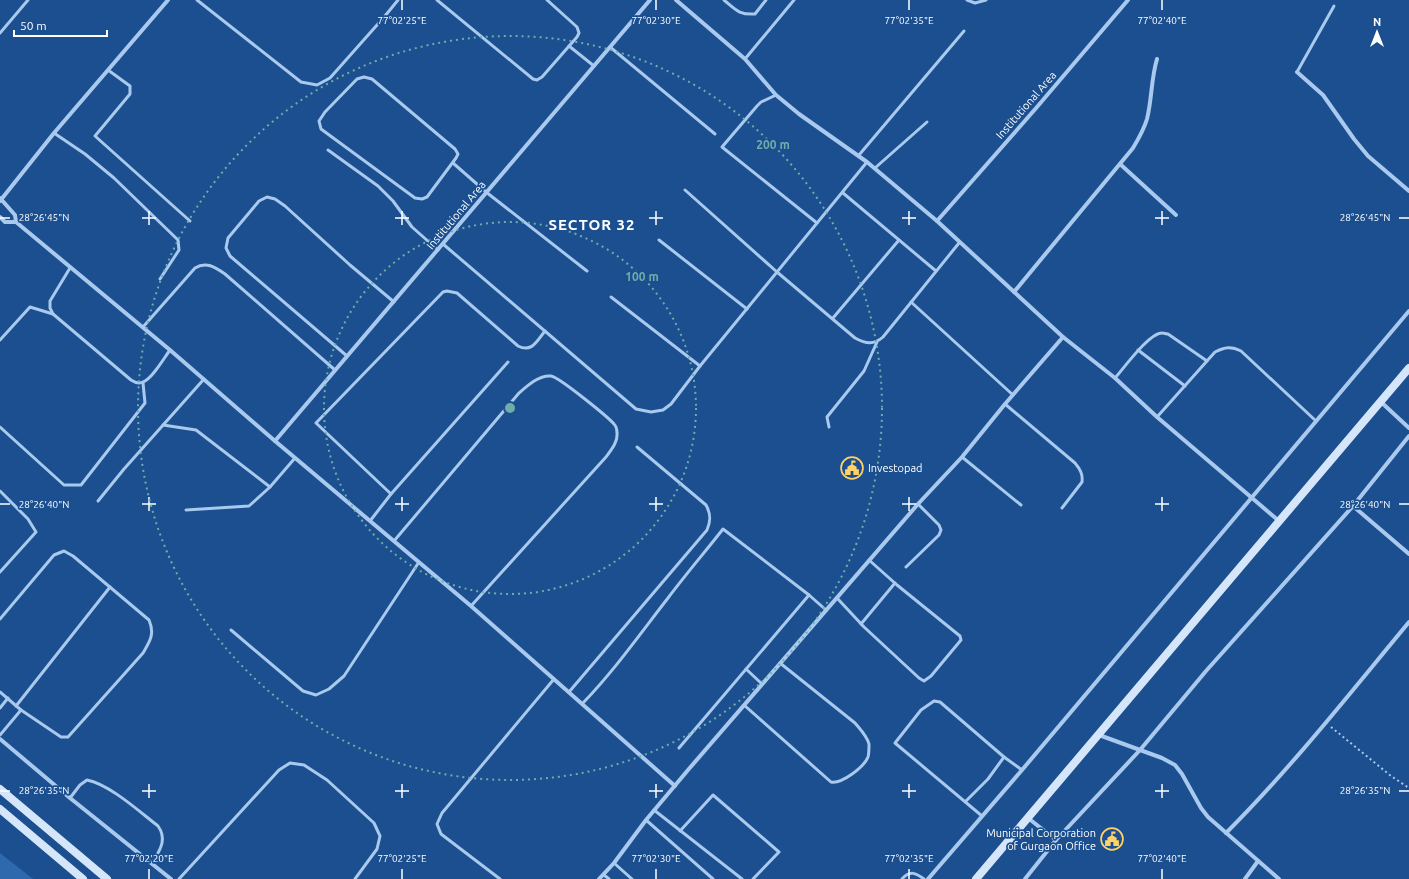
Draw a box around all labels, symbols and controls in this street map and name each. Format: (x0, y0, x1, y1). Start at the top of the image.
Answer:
scale bar (14, 12, 107, 38)
north arrow (1357, 12, 1397, 52)
text: 77°02'25"E (377, 15, 427, 26)
text: 77°02'30"E (631, 15, 681, 26)
text: 77°02'35"E (884, 15, 934, 26)
text: 77°02'40"E (1137, 15, 1187, 26)
text: N (1373, 16, 1381, 28)
text: 50 m (20, 19, 47, 32)
street label: Institutional Area (993, 69, 1059, 141)
text: 200 m (756, 138, 790, 151)
street label: Institutional Area (424, 178, 488, 252)
text: 28°26'45"N (19, 212, 69, 223)
text: 28°26'45"N (1340, 212, 1390, 223)
district label: SECTOR 32 (548, 216, 636, 233)
text: 100 m (625, 270, 659, 283)
centre of rings (503, 401, 517, 415)
public building icon: Investopad (839, 455, 865, 481)
place label: Investopad (868, 462, 923, 474)
text: 28°26'40"N (19, 499, 69, 510)
text: 28°26'40"N (1340, 499, 1390, 510)
text: 28°26'35"N (19, 785, 69, 796)
text: 28°26'35"N (1340, 785, 1390, 796)
public building icon: Municipal Corporation of Gurgaon Office (1099, 826, 1125, 852)
place label: Municipal Corporation of Gurgaon Office (986, 827, 1096, 852)
text: 77°02'20"E (124, 853, 174, 864)
text: 77°02'25"E (377, 853, 427, 864)
text: 77°02'30"E (631, 853, 681, 864)
text: 77°02'35"E (884, 853, 934, 864)
text: 77°02'40"E (1137, 853, 1187, 864)

